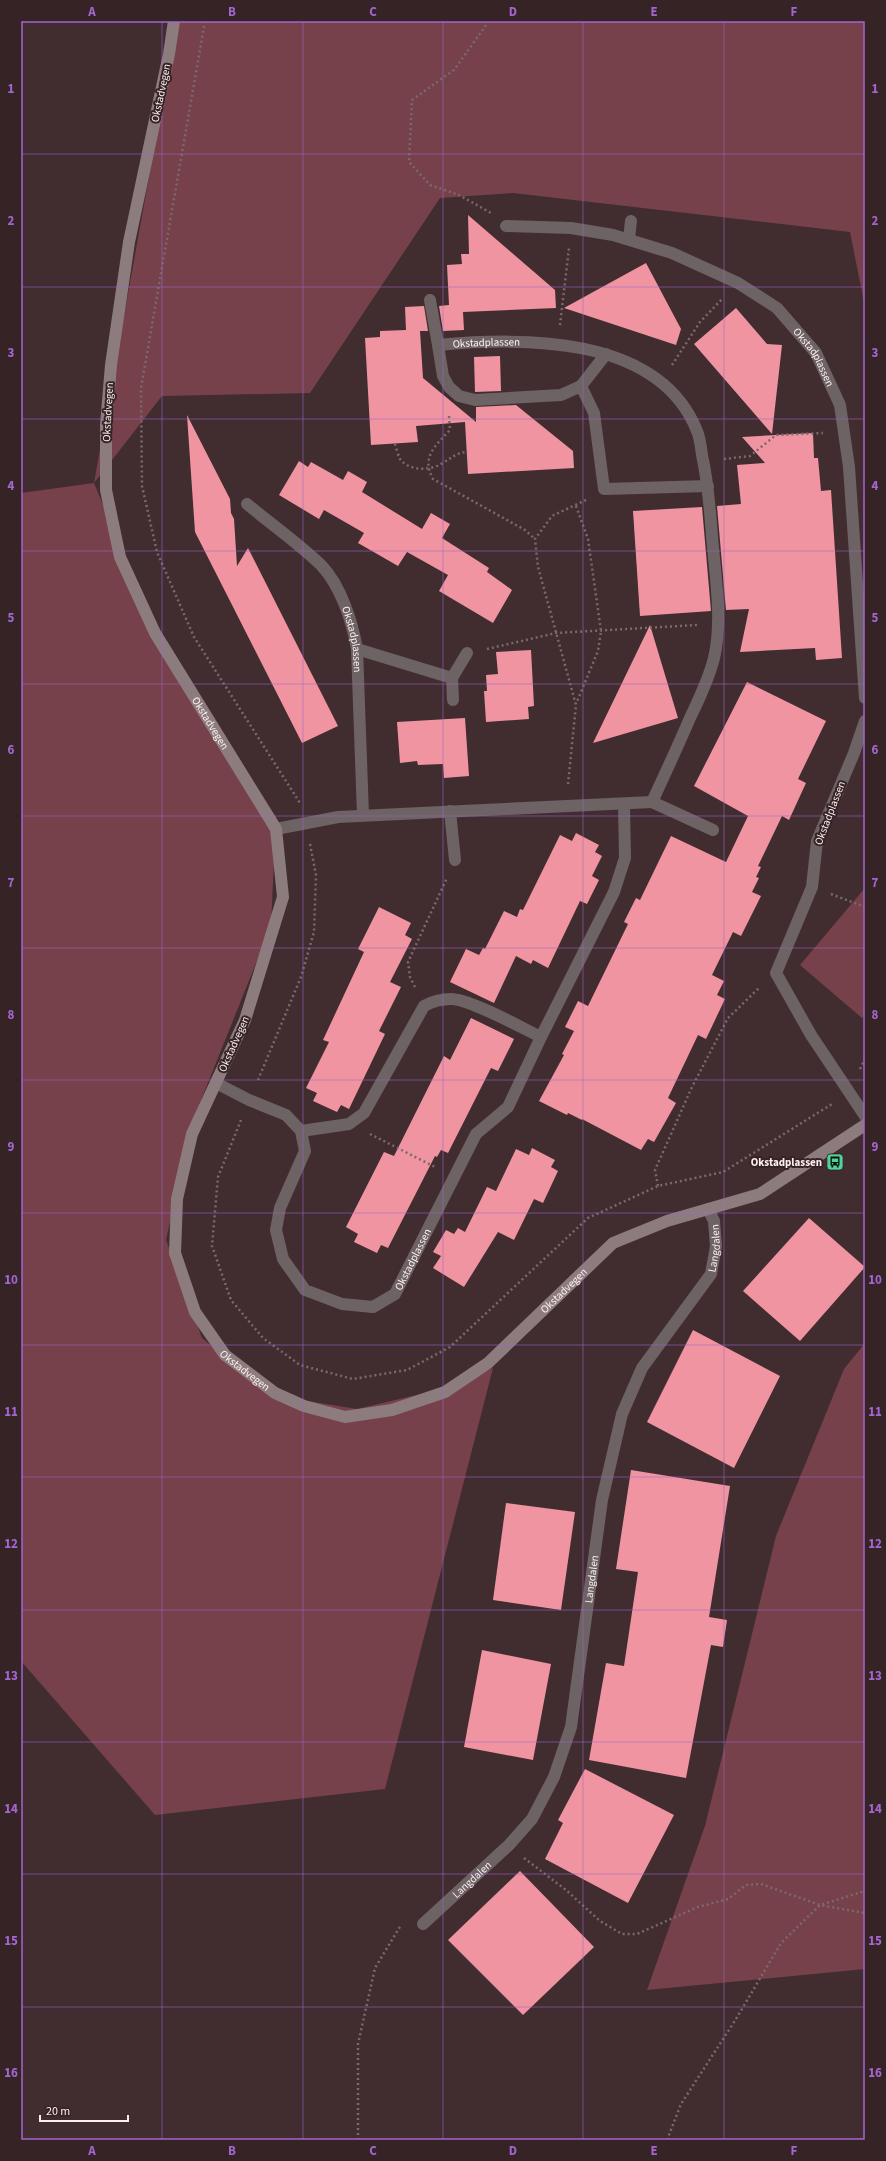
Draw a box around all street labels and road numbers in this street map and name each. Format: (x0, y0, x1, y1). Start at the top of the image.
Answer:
street label: Okstadvegen (147, 62, 175, 124)
street label: Okstadplassen (790, 324, 838, 389)
street label: Okstadplassen (452, 334, 520, 351)
street label: Okstadvegen (99, 382, 117, 442)
street label: Okstadplassen (338, 604, 365, 673)
street label: Okstadvegen (189, 694, 233, 752)
street label: Okstadplassen (811, 779, 849, 847)
street label: Okstadvegen (215, 1014, 253, 1074)
street label: Langdalen (704, 1224, 724, 1273)
street label: Okstadplassen (391, 1226, 435, 1293)
street label: Okstadvegen (537, 1264, 590, 1317)
street label: Okstadvegen (216, 1347, 273, 1394)
street label: Langdalen (580, 1554, 602, 1604)
street label: Langdalen (449, 1857, 494, 1901)

